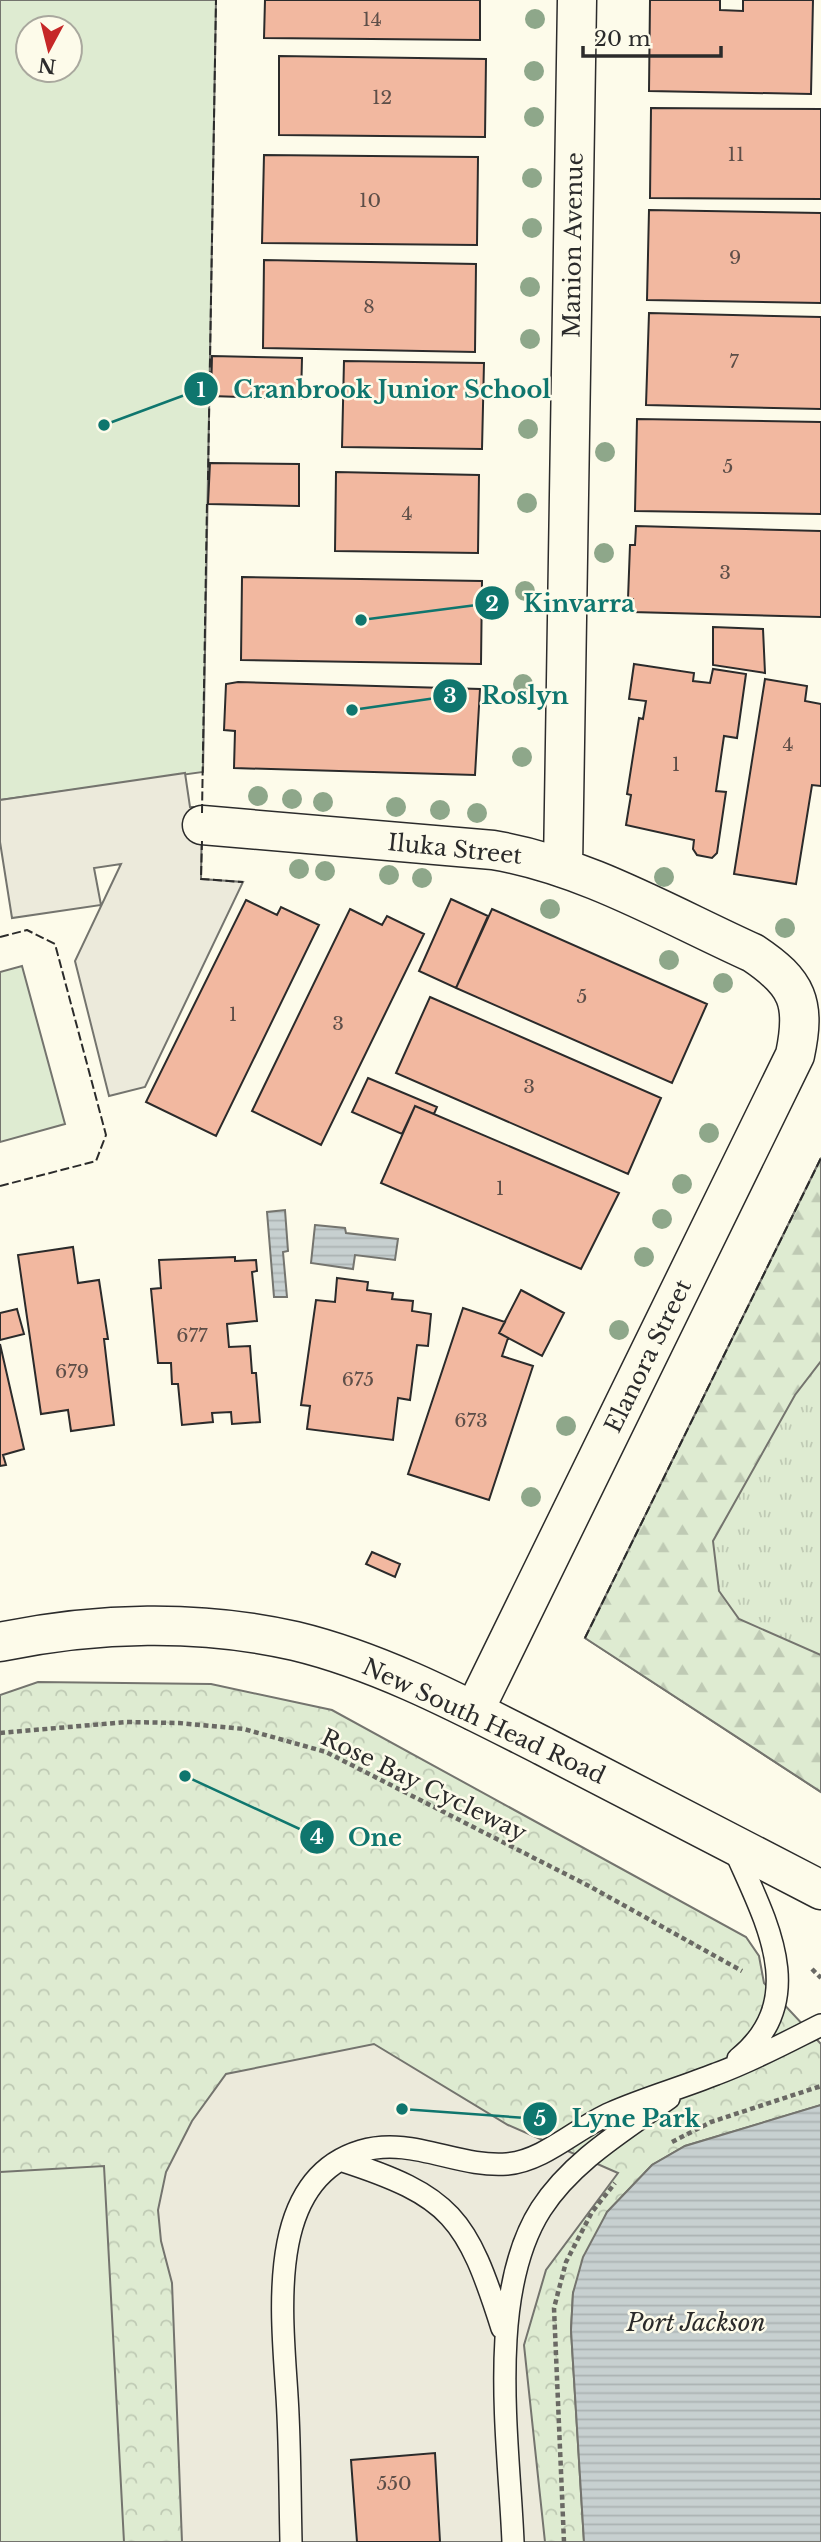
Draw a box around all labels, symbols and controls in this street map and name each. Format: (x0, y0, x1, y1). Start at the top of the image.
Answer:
house number: 14 (362, 8, 382, 31)
north arrow (14, 14, 84, 84)
scale bar (583, 14, 721, 58)
text: 20 m (594, 26, 651, 52)
text: N (37, 53, 57, 78)
house number: 12 (372, 86, 392, 109)
house number: 11 (728, 143, 744, 166)
street label: Manion Avenue (557, 152, 589, 338)
house number: 10 (359, 189, 381, 212)
house number: 9 (729, 246, 741, 269)
house number: 8 (363, 295, 375, 318)
house number: 7 (729, 350, 739, 373)
callout: Cranbrook Junior School (184, 367, 565, 412)
text: Cranbrook Junior School (233, 375, 551, 404)
text: 1 (196, 377, 206, 403)
house number: 5 (723, 455, 733, 478)
house number: 4 (401, 502, 413, 525)
house number: 3 (719, 561, 731, 584)
callout: Kinvarra (474, 581, 648, 626)
text: Kinvarra (523, 589, 635, 618)
text: 2 (485, 591, 499, 617)
callout: Roslyn (433, 673, 583, 718)
text: Roslyn (481, 681, 569, 710)
text: 3 (443, 683, 457, 709)
house number: 4 (782, 733, 794, 756)
house number: 1 (672, 753, 680, 776)
street label: Iluka Street (386, 828, 524, 870)
house number: 5 (577, 985, 587, 1008)
house number: 1 (229, 1003, 237, 1026)
house number: 3 (332, 1012, 344, 1035)
house number: 3 (523, 1075, 535, 1098)
house number: 1 (496, 1177, 504, 1200)
street label: Elanora Street (599, 1275, 697, 1437)
house number: 677 (176, 1324, 208, 1347)
house number: 679 (55, 1360, 89, 1383)
house number: 675 (342, 1368, 374, 1391)
house number: 673 (454, 1409, 488, 1432)
street label: New South Head Road (358, 1652, 610, 1790)
street label: Rose Bay Cycleway (317, 1723, 532, 1847)
callout: One (299, 1815, 416, 1860)
text: One (348, 1823, 402, 1852)
text: 4 (310, 1824, 324, 1850)
callout: Lyne Park (522, 2096, 714, 2141)
text: Lyne Park (572, 2104, 702, 2133)
text: 5 (534, 2106, 546, 2132)
water label: Port Jackson (626, 2308, 765, 2337)
house number: 550 (376, 2472, 412, 2495)

